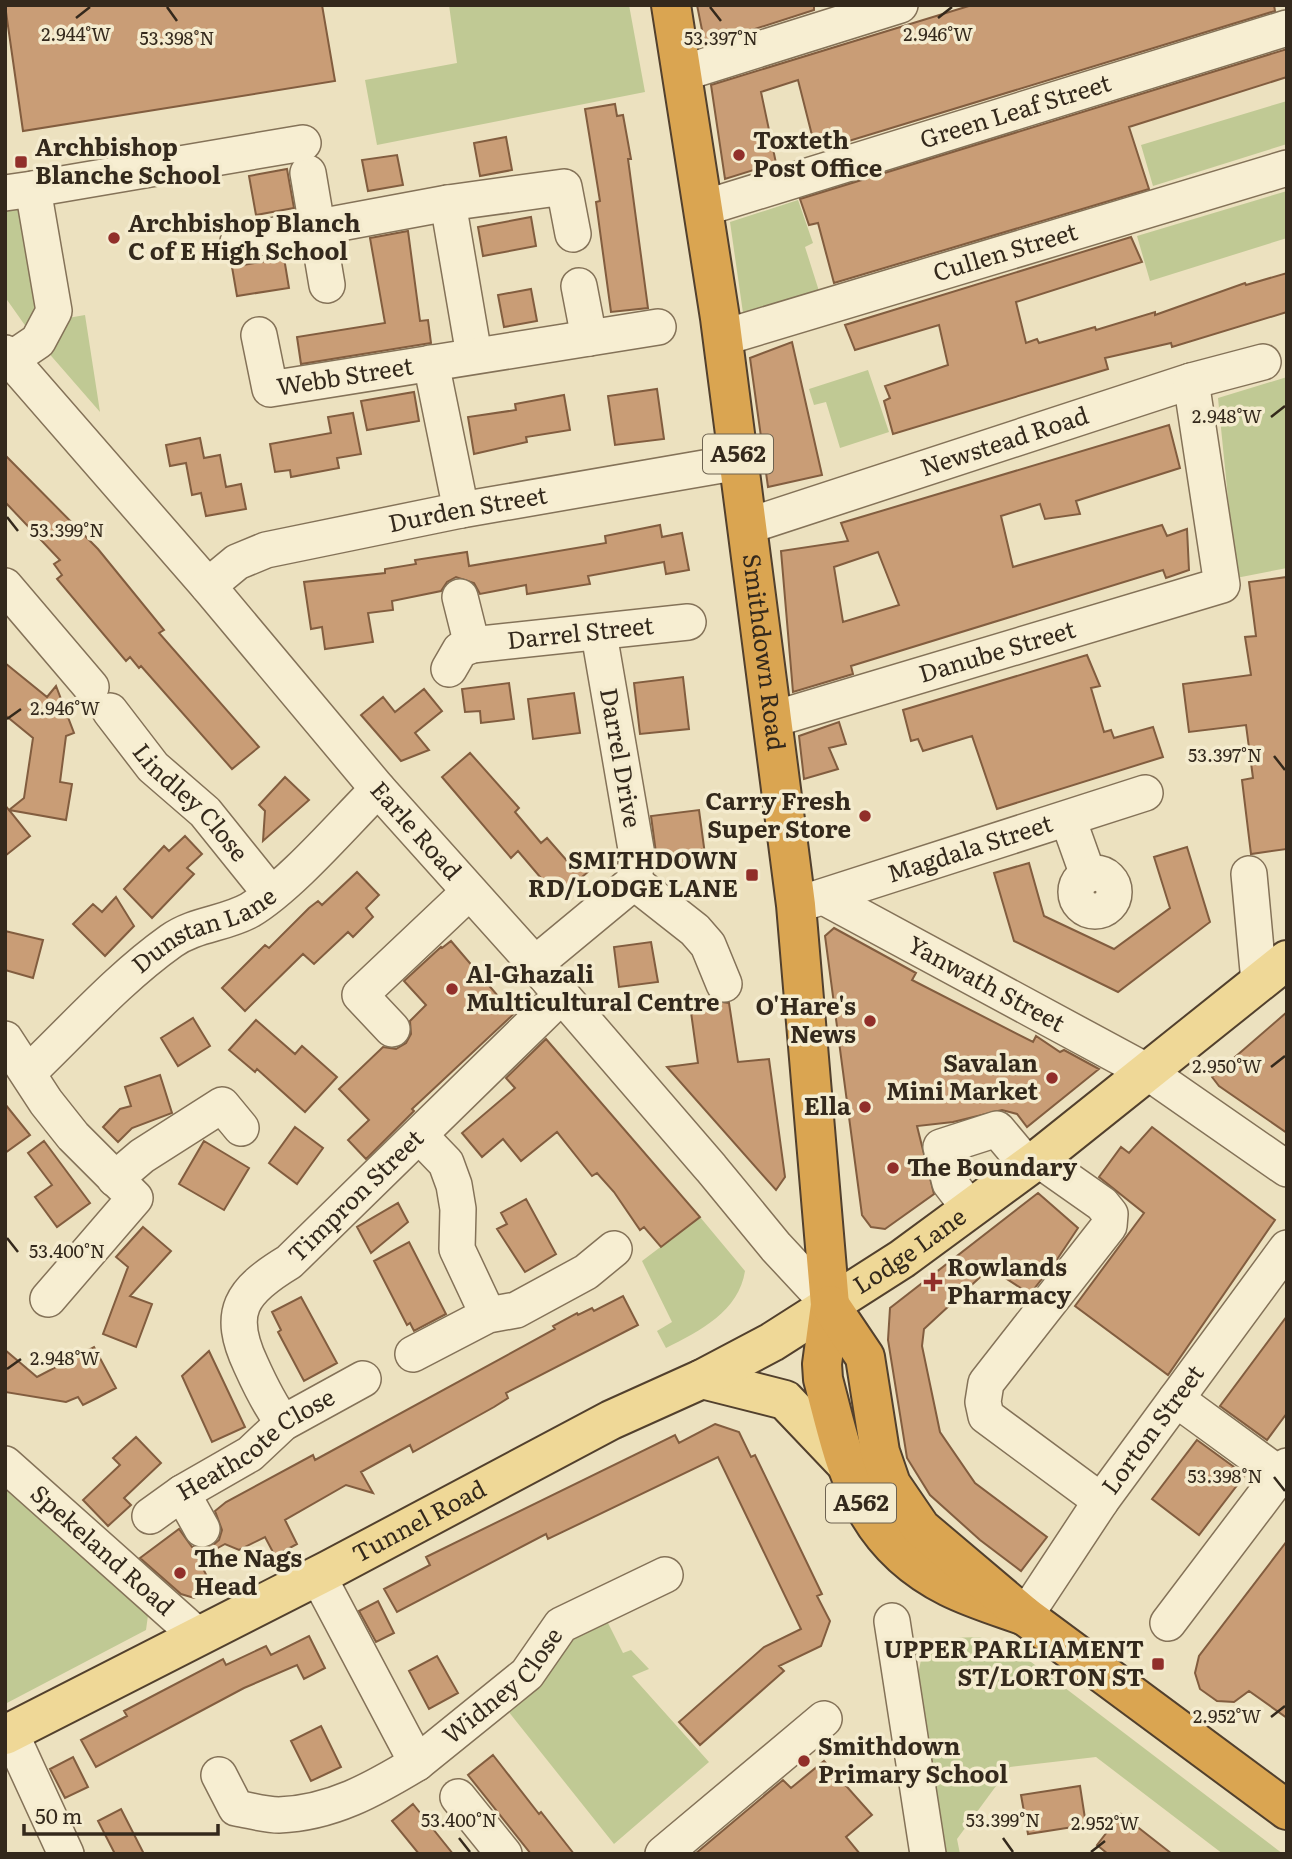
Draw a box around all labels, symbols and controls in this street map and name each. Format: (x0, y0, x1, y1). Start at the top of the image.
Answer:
text: 2.944°W (41, 20, 111, 47)
text: 2.946°W (903, 20, 973, 47)
text: 53.398°N (140, 24, 214, 51)
text: 53.397°N (684, 24, 758, 51)
street label: Green Leaf Street (915, 63, 1115, 155)
place label: Toxteth Post Office (753, 121, 882, 184)
place label: Archbishop Blanche School (35, 128, 221, 191)
marker: Toxteth Post Office (731, 147, 747, 163)
marker: Archbishop Blanche School (13, 154, 29, 170)
place label: Archbishop Blanch C of E High School (128, 204, 361, 267)
street label: Cullen Street (928, 212, 1081, 289)
marker: Archbishop Blanch C of E High School (106, 230, 122, 246)
street label: Webb Street (274, 346, 416, 403)
street label: Newstead Road (915, 396, 1093, 483)
text: 2.948°W (1192, 402, 1262, 429)
road number: A562 (703, 435, 773, 474)
street label: Durden Street (385, 475, 550, 539)
text: 53.399°N (30, 516, 104, 543)
street label: Smithdown Road (736, 552, 796, 753)
street label: Darrel Street (505, 606, 656, 656)
street label: Danube Street (914, 610, 1079, 690)
street label: Darrel Drive (593, 685, 652, 830)
text: 2.946°W (30, 694, 100, 721)
street label: Lindley Close (126, 735, 258, 868)
text: 53.397°N (1188, 741, 1262, 768)
street label: Earle Road (364, 772, 471, 887)
place label: Carry Fresh Super Store (705, 782, 851, 845)
street label: Magdala Street (882, 804, 1057, 890)
marker: Carry Fresh Super Store (857, 808, 873, 824)
place label: SMITHDOWN RD/LODGE LANE (528, 841, 738, 904)
marker: SMITHDOWN RD/LODGE LANE (744, 867, 760, 883)
street label: Dunstan Lane (123, 878, 283, 980)
street label: Yanwath Street (902, 925, 1072, 1039)
place label: Al-Ghazali Multicultural Centre (466, 955, 719, 1018)
marker: Al-Ghazali Multicultural Centre (444, 981, 460, 997)
place label: O'Hare's News (755, 987, 856, 1050)
marker: O'Hare's News (862, 1013, 878, 1029)
place label: Savalan Mini Market (886, 1044, 1038, 1107)
text: 2.950°W (1192, 1052, 1262, 1079)
marker: Savalan Mini Market (1044, 1070, 1060, 1086)
place label: Ella (804, 1087, 851, 1122)
marker: Ella (857, 1099, 873, 1115)
street label: Timpron Street (279, 1120, 430, 1269)
place label: The Boundary (907, 1148, 1077, 1183)
marker: The Boundary (885, 1160, 901, 1176)
street label: Lodge Lane (845, 1198, 972, 1301)
text: 53.400°N (29, 1237, 105, 1264)
place label: Rowlands Pharmacy (947, 1248, 1072, 1311)
marker: Rowlands Pharmacy (925, 1274, 941, 1290)
text: 2.948°W (30, 1344, 100, 1371)
street label: Lorton Street (1092, 1356, 1211, 1501)
street label: Heathcote Close (169, 1378, 340, 1508)
text: 53.398°N (1188, 1462, 1262, 1489)
street label: Tunnel Road (345, 1470, 492, 1570)
street label: Spekeland Road (24, 1475, 184, 1622)
road number: A562 (826, 1484, 896, 1522)
place label: The Nags Head (194, 1539, 302, 1602)
marker: The Nags Head (172, 1565, 188, 1581)
street label: Widney Close (434, 1619, 569, 1751)
place label: UPPER PARLIAMENT ST/LORTON ST (884, 1630, 1144, 1693)
marker: UPPER PARLIAMENT ST/LORTON ST (1150, 1656, 1166, 1672)
text: 2.952°W (1193, 1702, 1261, 1729)
place label: Smithdown Primary School (818, 1727, 1008, 1790)
marker: Smithdown Primary School (796, 1753, 812, 1769)
scale bar (24, 1792, 219, 1836)
text: 50 m (35, 1799, 82, 1830)
text: 53.400°N (421, 1806, 497, 1833)
text: 53.399°N (966, 1806, 1040, 1833)
text: 2.952°W (1071, 1809, 1139, 1836)

